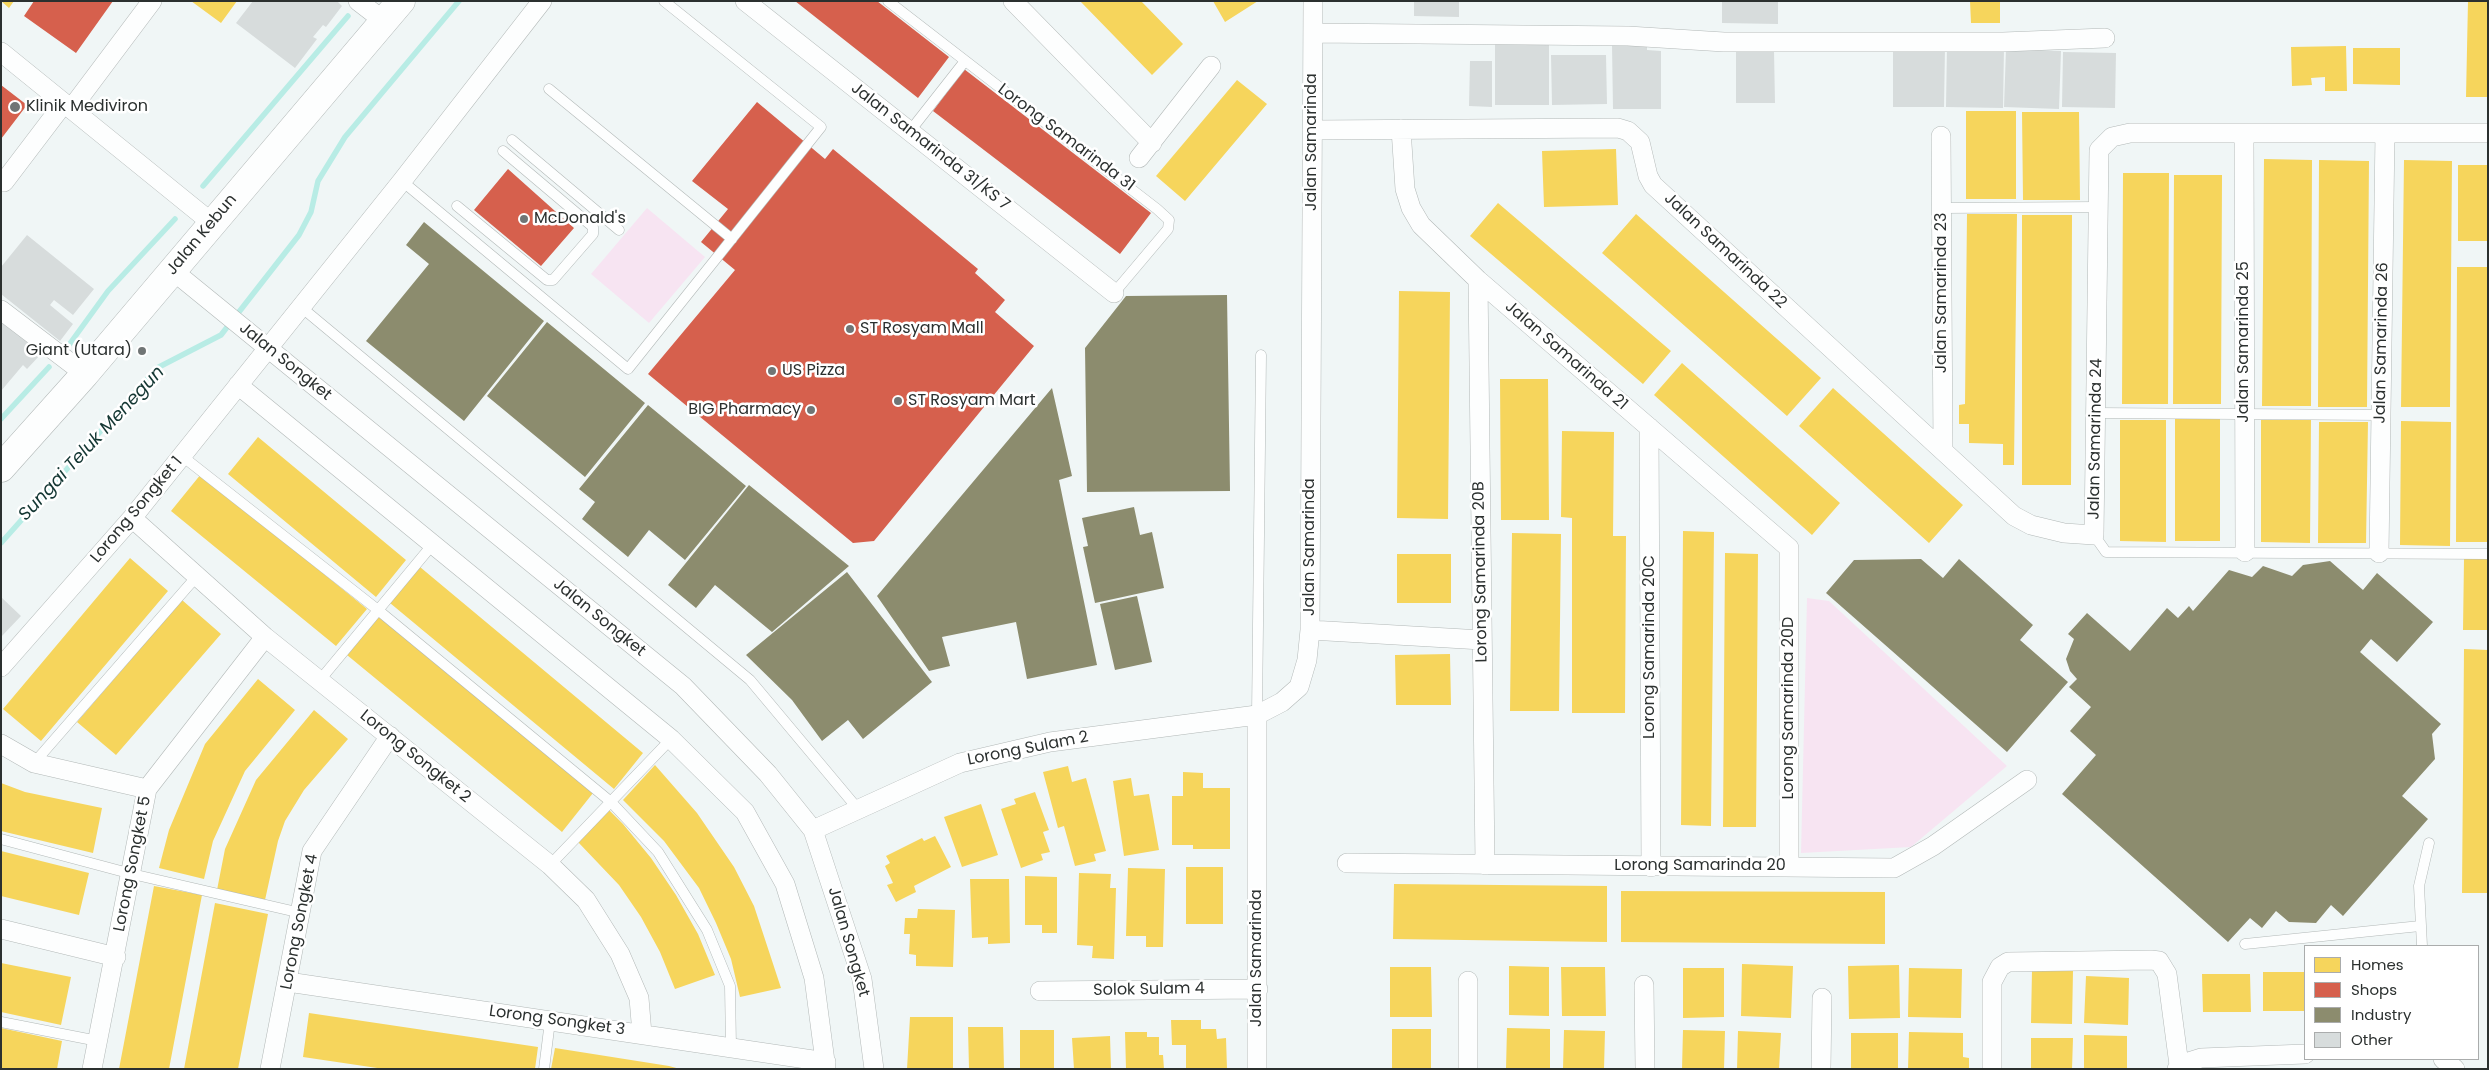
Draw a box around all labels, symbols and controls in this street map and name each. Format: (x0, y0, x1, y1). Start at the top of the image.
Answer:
street label: Jalan Samarinda (1302, 73, 1322, 211)
street label: Jalan Samarinda 31/KS 7 (847, 79, 1013, 215)
street label: Lorong Samarinda 31 (994, 80, 1138, 196)
place label: Klinik Mediviron (26, 97, 148, 117)
marker: Klinik Mediviron (8, 100, 22, 114)
street label: Jalan Samarinda 22 (1660, 189, 1790, 313)
street label: Jalan Kebun (163, 191, 241, 279)
place label: McDonald's (534, 209, 626, 229)
marker: McDonald's (518, 213, 530, 225)
street label: Jalan Samarinda 23 (1932, 213, 1952, 373)
street label: Jalan Samarinda 25 (2234, 261, 2254, 423)
street label: Jalan Samarinda 26 (2371, 262, 2393, 424)
street label: Jalan Samarinda 21 (1501, 297, 1631, 415)
street label: Jalan Songket (235, 319, 335, 405)
place label: ST Rosyam Mall (860, 319, 984, 339)
marker: ST Rosyam Mall (844, 323, 856, 335)
place label: Giant (Utara) (26, 341, 132, 361)
marker: Giant (Utara) (136, 345, 148, 357)
street label: Jalan Samarinda 24 (2085, 358, 2107, 520)
place label: US Pizza (782, 361, 845, 381)
water label: Sungai Teluk Menegun (15, 362, 169, 526)
marker: US Pizza (766, 365, 778, 377)
place label: ST Rosyam Mart (908, 391, 1036, 411)
marker: ST Rosyam Mart (892, 395, 904, 407)
place label: BIG Pharmacy (688, 400, 801, 420)
marker: BIG Pharmacy (805, 404, 817, 416)
street label: Lorong Songket 1 (87, 453, 187, 567)
street label: Jalan Samarinda (1300, 478, 1320, 616)
street label: Lorong Samarinda 20B (1470, 481, 1492, 663)
street label: Lorong Samarinda 20C (1640, 555, 1660, 739)
street label: Jalan Songket (549, 575, 649, 661)
street label: Lorong Samarinda 20D (1779, 617, 1799, 799)
street label: Lorong Songket 2 (356, 706, 474, 808)
street label: Lorong Sulam 2 (966, 728, 1090, 770)
street label: Lorong Songket 5 (110, 795, 156, 933)
street label: Lorong Songket 4 (277, 853, 323, 991)
street label: Lorong Samarinda 20 (1614, 856, 1786, 876)
street label: Jalan Songket (823, 885, 873, 999)
street label: Jalan Samarinda (1247, 889, 1267, 1027)
legend (2304, 945, 2479, 1060)
text: Homes (2351, 954, 2404, 975)
street label: Solok Sulam 4 (1093, 979, 1205, 1001)
text: Shops (2351, 979, 2397, 1000)
street label: Lorong Songket 3 (488, 1002, 626, 1040)
text: Industry (2351, 1004, 2411, 1025)
text: Other (2351, 1029, 2393, 1050)

